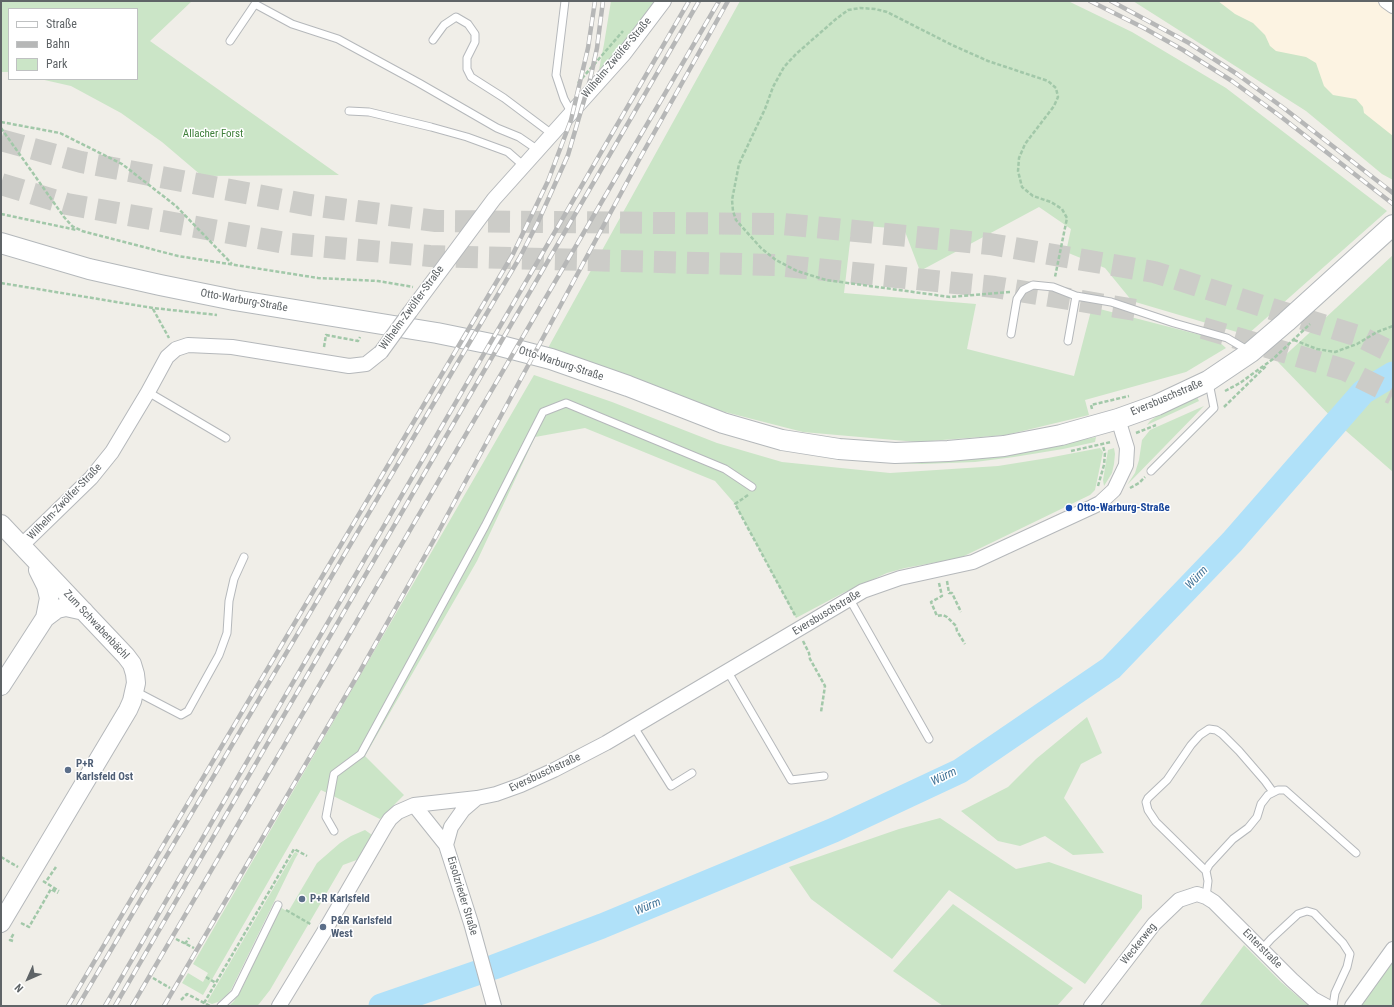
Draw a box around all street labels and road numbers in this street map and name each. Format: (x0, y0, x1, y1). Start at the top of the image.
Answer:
street label: Wilhelm-Zwölfer-Straße (579, 15, 655, 101)
street label: Wilhelm-Zwölfer-Straße (377, 263, 447, 353)
street label: Otto-Warburg-Straße (199, 287, 289, 315)
street label: Otto-Warburg-Straße (517, 344, 605, 384)
street label: Eversbuschstraße (1129, 377, 1205, 419)
street label: Wilhelm-Zwölfer-Straße (25, 461, 105, 543)
street label: Eversbuschstraße (791, 587, 863, 639)
street label: Zum Schwabenbächl (61, 588, 131, 662)
street label: Eversbuschstraße (507, 751, 583, 795)
street label: Eisolzrieder Straße (444, 855, 480, 937)
street label: Weckerweg (1118, 921, 1160, 967)
street label: Enterstraße (1240, 927, 1284, 971)

